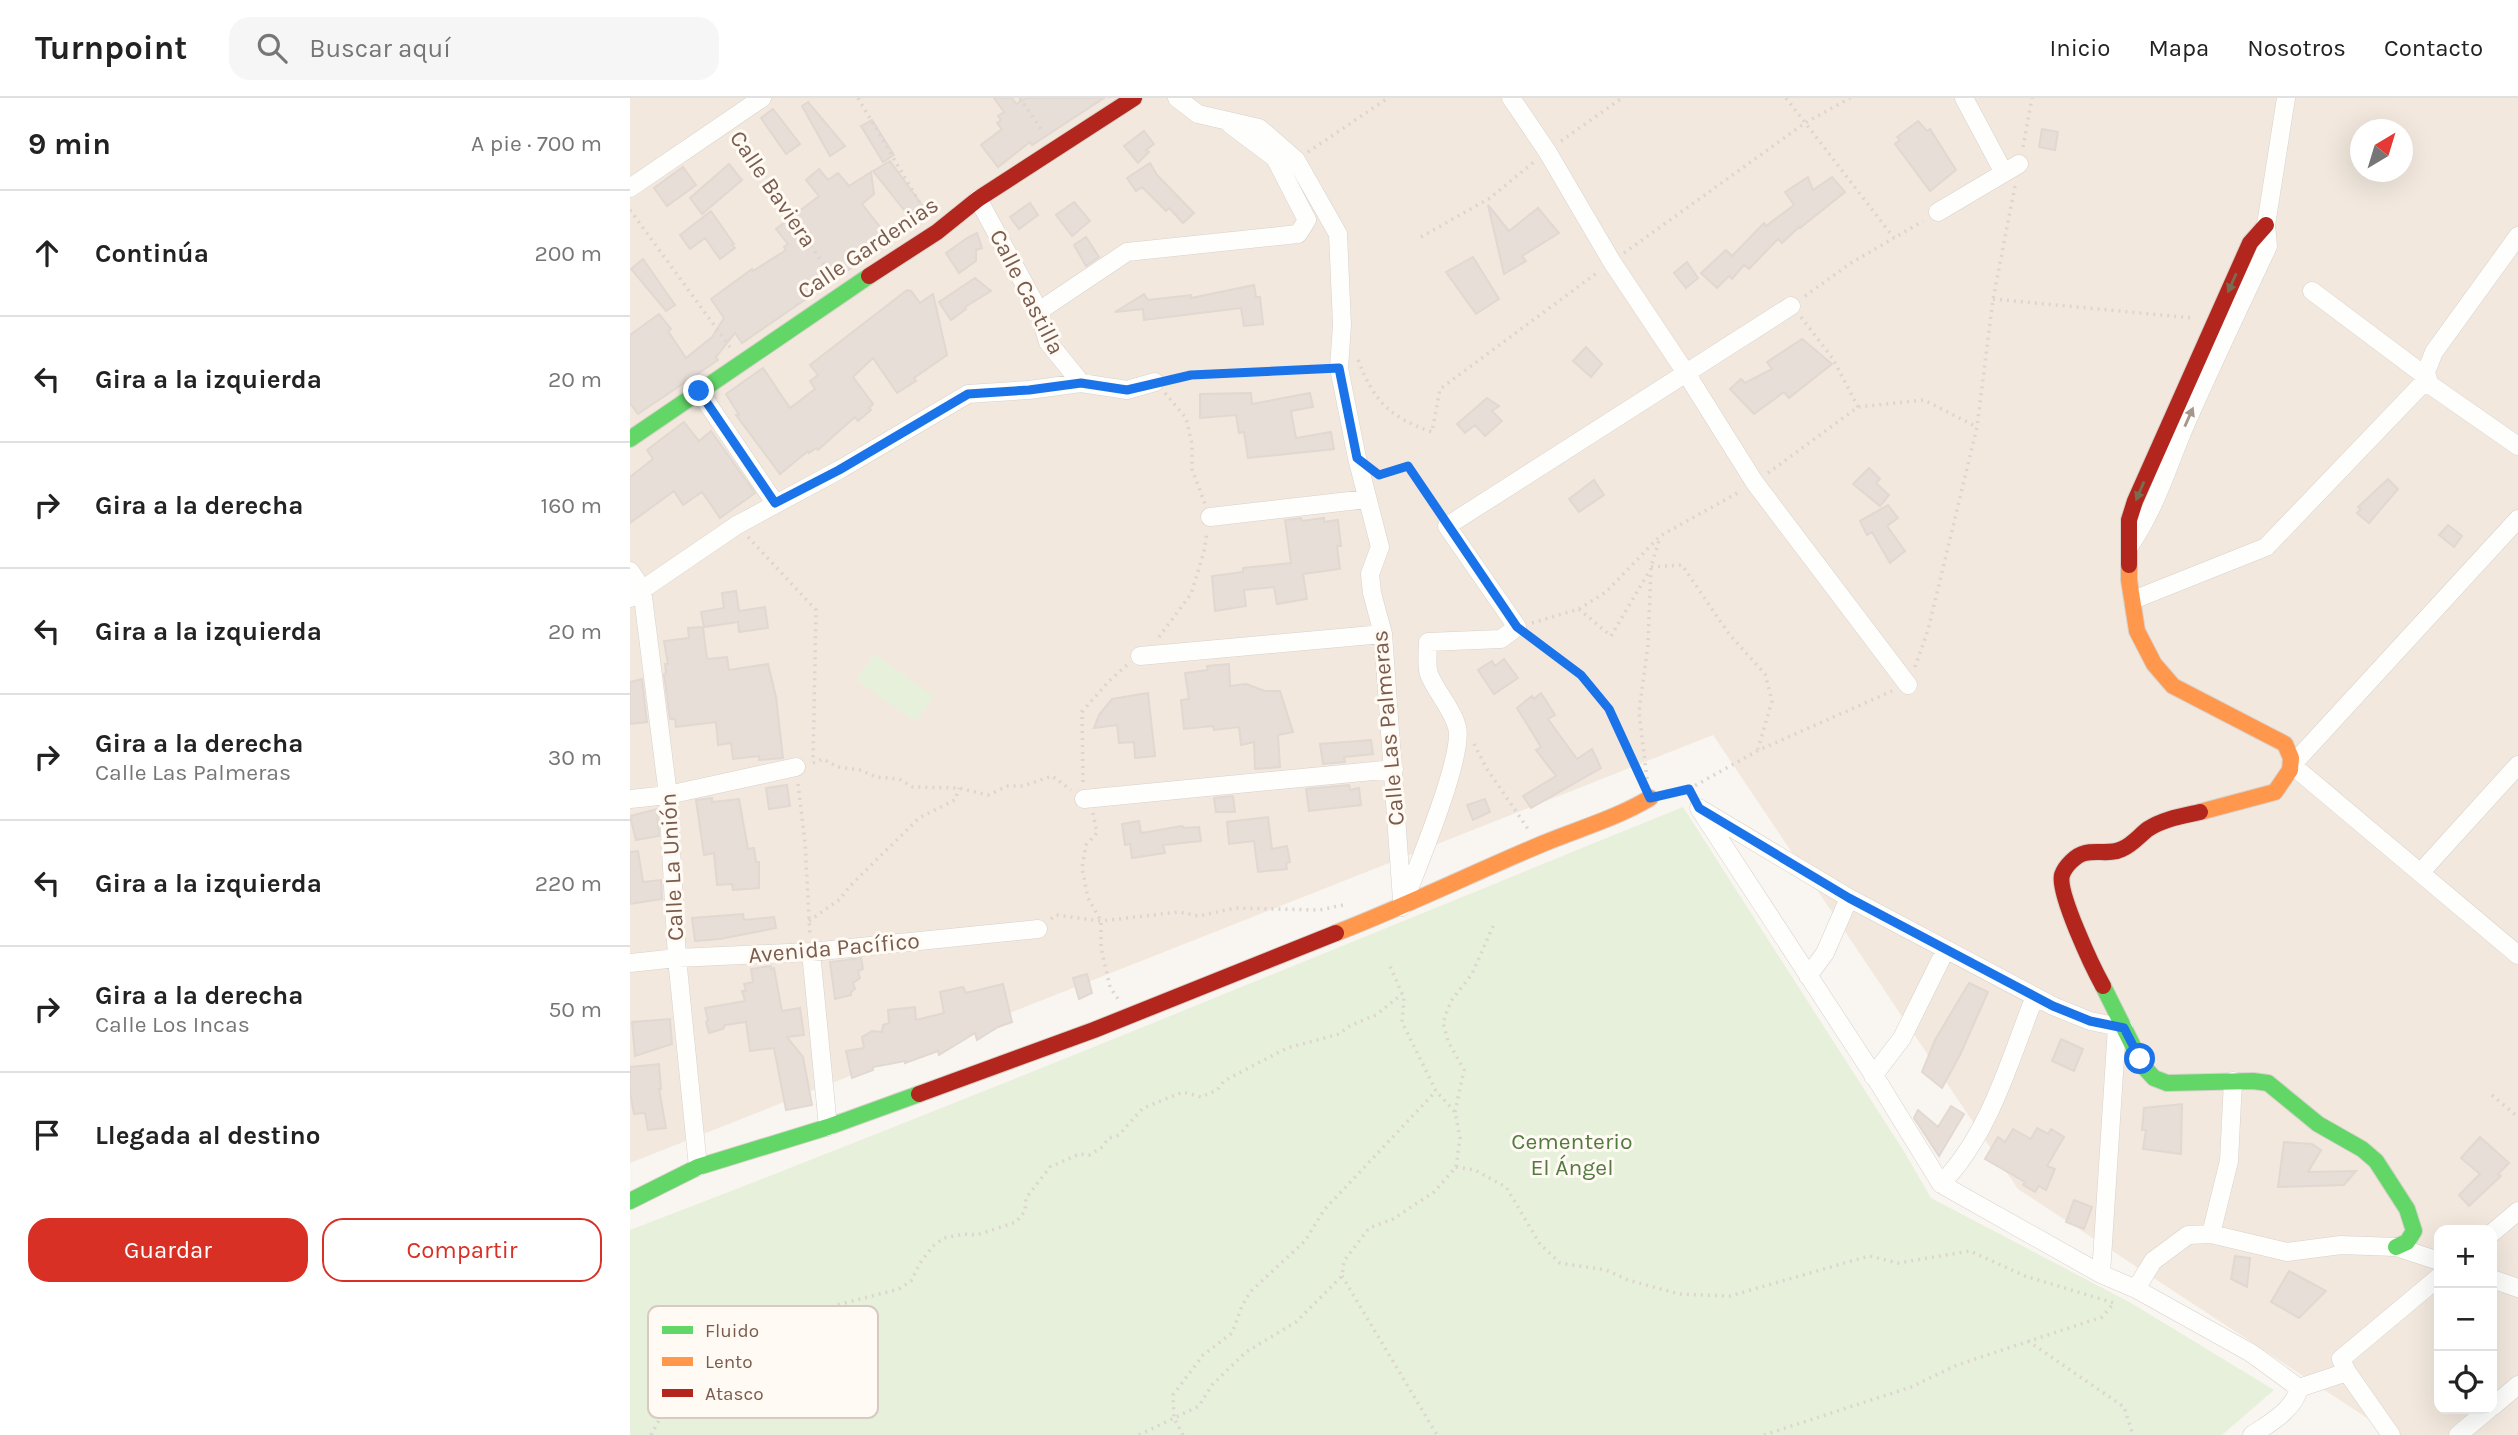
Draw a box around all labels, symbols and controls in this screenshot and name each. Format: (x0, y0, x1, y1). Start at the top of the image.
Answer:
search box (229, 17, 719, 80)
text: Turnpoint (35, 29, 187, 67)
icon: search (253, 29, 291, 67)
text: Buscar aquí (309, 33, 451, 64)
text: Inicio (2049, 34, 2110, 62)
text: Mapa (2148, 34, 2209, 62)
text: Nosotros (2247, 34, 2346, 62)
text: Contacto (2384, 34, 2483, 62)
north arrow (2350, 119, 2413, 182)
street label: Calle Baviera (724, 125, 822, 253)
text: 9 min (28, 126, 111, 162)
text: A pie · 700 m (471, 130, 602, 157)
street label: Calle Gardenias (793, 191, 943, 305)
street label: Calle Castilla (984, 225, 1070, 359)
icon: ahead (28, 234, 66, 272)
text: Continúa (95, 238, 209, 269)
text: 200 m (534, 240, 602, 267)
one-way arrow (2226, 273, 2238, 293)
icon: left (28, 360, 66, 398)
text: Gira a la izquierda (95, 364, 322, 395)
text: 20 m (548, 366, 602, 393)
route end (683, 375, 714, 406)
one-way arrow (2183, 407, 2195, 427)
one-way arrow (2134, 481, 2145, 502)
icon: right (28, 486, 66, 524)
text: Gira a la derecha (95, 490, 304, 521)
text: 160 m (541, 492, 602, 519)
icon: left (28, 612, 66, 650)
text: Gira a la izquierda (95, 616, 322, 647)
text: 20 m (548, 618, 602, 645)
street label: Calle Las Palmeras (1366, 629, 1410, 827)
text: Gira a la derecha (95, 728, 304, 759)
icon: right (28, 738, 66, 776)
text: 30 m (548, 744, 602, 771)
text: Calle Las Palmeras (95, 759, 291, 786)
street label: Calle La Unión (655, 792, 689, 942)
icon: left (28, 864, 66, 902)
text: Gira a la izquierda (95, 868, 322, 899)
text: 220 m (535, 870, 602, 897)
street label: Avenida Pacífico (747, 927, 921, 969)
text: Gira a la derecha (95, 980, 304, 1011)
icon: right (28, 990, 66, 1028)
text: 50 m (548, 996, 602, 1023)
text: Calle Los Incas (95, 1011, 250, 1038)
route start (2124, 1043, 2155, 1074)
icon: arrive (28, 1116, 66, 1154)
text: Llegada al destino (95, 1120, 321, 1151)
park label: Cementerio El Ángel (1511, 1128, 1633, 1181)
button: Guardar (28, 1218, 308, 1282)
button: Compartir (322, 1218, 602, 1282)
map controls (2434, 1225, 2497, 1414)
button: + (2434, 1225, 2497, 1288)
button: − (2434, 1288, 2497, 1351)
legend (648, 1306, 878, 1418)
text: Fluido (705, 1320, 759, 1342)
text: Lento (705, 1351, 753, 1373)
button: locate (2434, 1351, 2497, 1414)
text: Atasco (705, 1383, 764, 1405)

